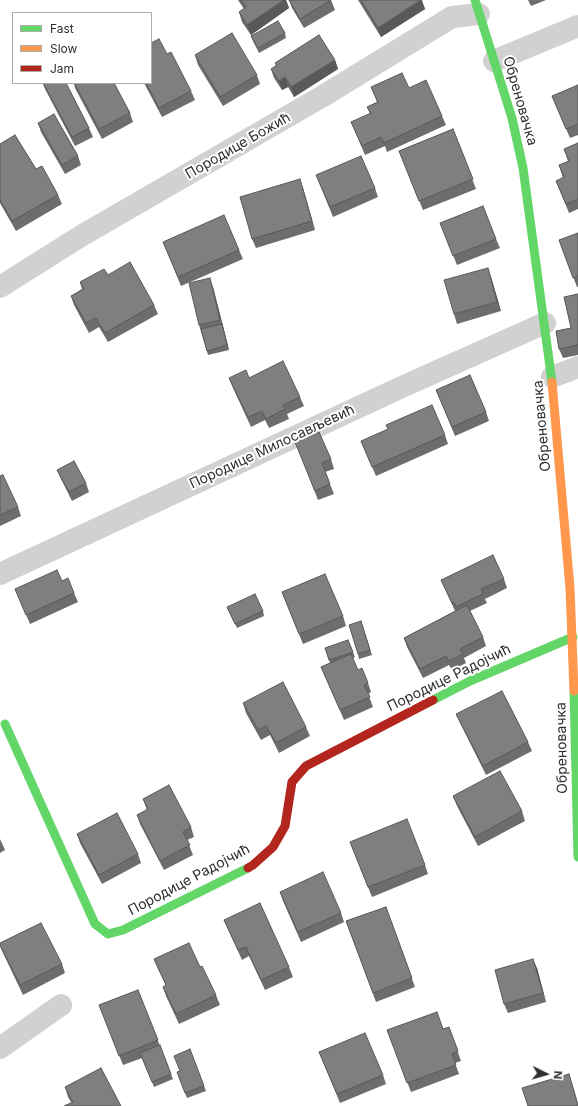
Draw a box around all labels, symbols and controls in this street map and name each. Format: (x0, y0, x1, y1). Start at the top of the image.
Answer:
legend (12, 12, 152, 84)
text: Fast (50, 21, 74, 36)
text: Slow (50, 41, 77, 56)
street label: Обреновачка (499, 55, 541, 147)
text: Jam (50, 61, 74, 76)
street label: Породице Божић (183, 109, 293, 183)
street label: Обреновачка (530, 380, 554, 472)
street label: Породице Милосављевић (187, 401, 357, 493)
street label: Породице Радојчић (385, 641, 513, 715)
street label: Обреновачка (553, 702, 571, 794)
street label: Породице Радојчић (125, 841, 253, 919)
north arrow (526, 1054, 566, 1094)
text: N (551, 1070, 565, 1080)

